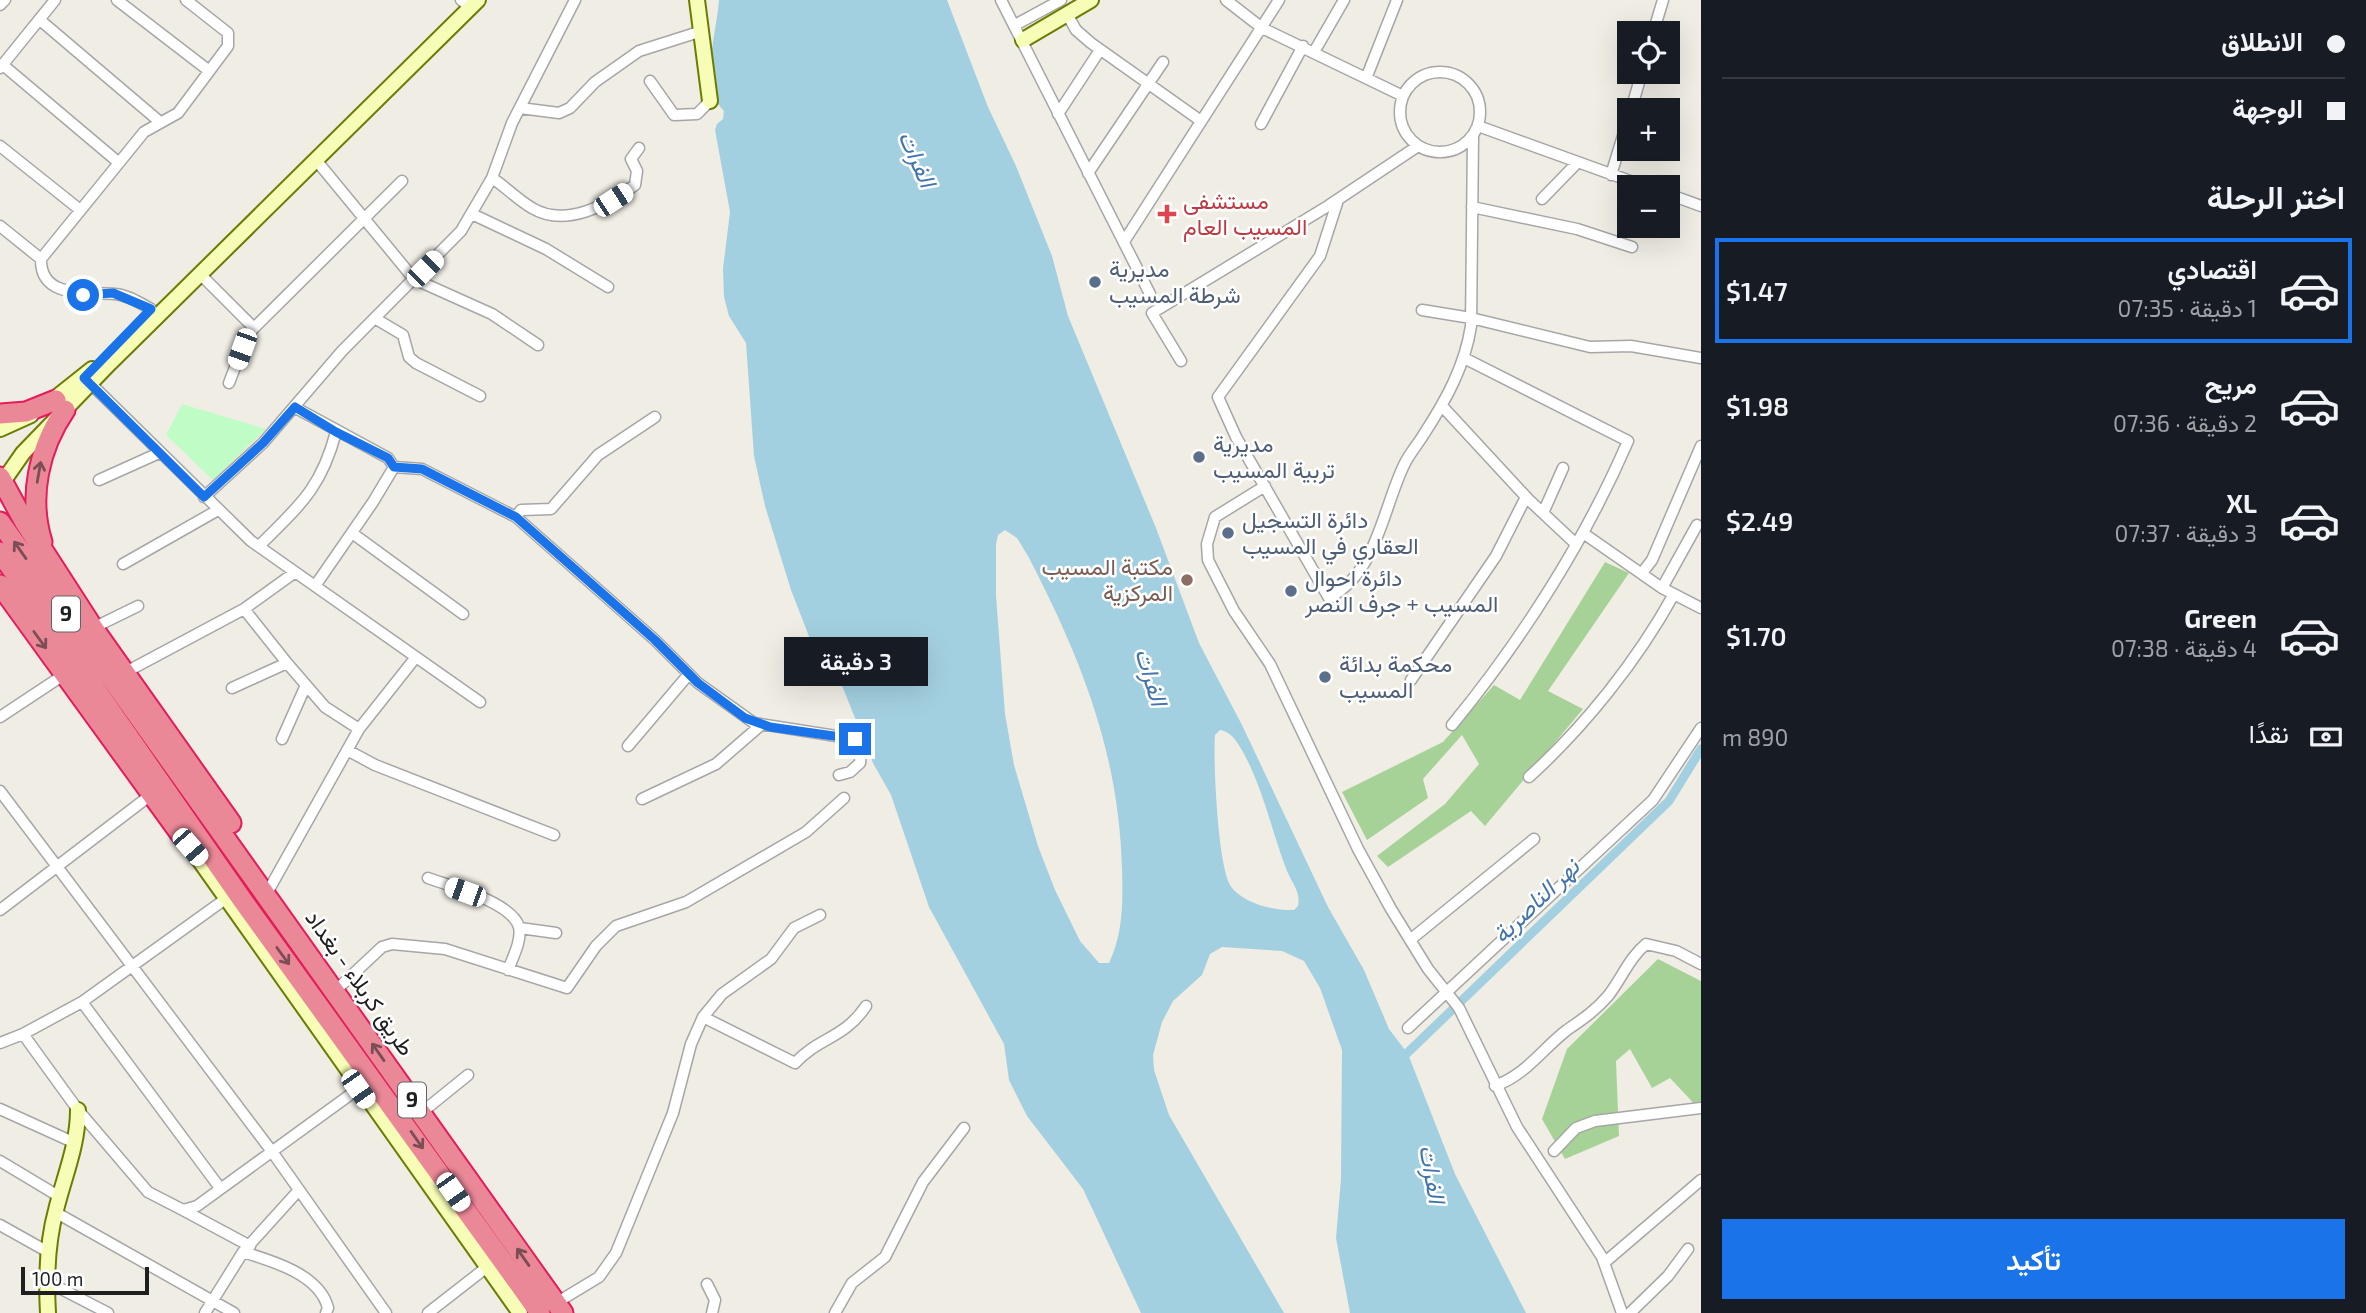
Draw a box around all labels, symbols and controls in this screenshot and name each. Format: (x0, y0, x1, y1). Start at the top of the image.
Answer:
map controls (1617, 21, 1680, 238)
button: locate (1617, 21, 1680, 84)
text: الانطلاق (2221, 25, 2303, 56)
text: الوجهة (2232, 92, 2303, 123)
button: + (1617, 98, 1680, 161)
water label: الفرات (891, 126, 945, 194)
button: − (1617, 175, 1680, 238)
text: اختر الرحلة (2207, 177, 2345, 215)
car (590, 180, 637, 220)
place label: مستشفى المسيب العام (1183, 186, 1307, 242)
marker: مستشفى المسيب العام (1157, 204, 1177, 224)
car (403, 247, 448, 291)
text: اقتصادي (2168, 253, 2257, 284)
place label: مديرية شرطة المسيب (1109, 254, 1241, 310)
icon: car (2278, 259, 2341, 322)
marker: مديرية شرطة المسيب (1087, 274, 1103, 290)
text: $1.47 (1726, 275, 1788, 306)
route start (67, 279, 99, 311)
text: 1 دقيقة · 07:35 (2118, 294, 2257, 322)
car (225, 326, 260, 372)
text: مريح (2205, 368, 2257, 399)
icon: car (2278, 374, 2341, 437)
text: $1.98 (1726, 390, 1789, 421)
text: 2 دقيقة · 07:36 (2113, 409, 2257, 437)
place label: مديرية تربية المسيب (1213, 429, 1335, 485)
marker: مديرية تربية المسيب (1191, 449, 1207, 465)
one-way arrow (33, 461, 46, 484)
text: XL (2226, 487, 2257, 518)
icon: car (2278, 489, 2341, 552)
place label: دائرة التسجيل العقاري في المسيب (1242, 505, 1419, 565)
text: $2.49 (1726, 505, 1793, 536)
text: 3 دقيقة · 07:37 (2115, 519, 2257, 547)
marker: دائرة التسجيل العقاري في المسيب (1220, 525, 1236, 541)
one-way arrow (13, 541, 28, 560)
place label: مكتبة المسيب المركزية (1041, 552, 1173, 608)
place label: دائرة احوال المسيب + جرف النصر (1304, 563, 1498, 619)
marker: مكتبة المسيب المركزية (1179, 572, 1195, 588)
marker: دائرة احوال المسيب + جرف النصر (1283, 583, 1299, 599)
road number: 9 (52, 596, 80, 632)
text: Green (2184, 602, 2257, 633)
icon: car (2278, 604, 2341, 667)
text: $1.70 (1726, 620, 1787, 651)
one-way arrow (33, 630, 48, 649)
text: 4 دقيقة · 07:38 (2111, 634, 2257, 662)
callout: 3 دقيقة (783, 638, 927, 686)
water label: الفرات (1128, 644, 1176, 712)
text: 3 دقيقة (820, 647, 892, 675)
place label: محكمة بدائة المسيب (1339, 649, 1452, 703)
marker: محكمة بدائة المسيب (1317, 669, 1333, 685)
text: نقدًا (2249, 717, 2289, 748)
icon: cash (2307, 718, 2345, 756)
route end (839, 723, 871, 755)
text: 890 m (1722, 723, 1788, 751)
car (169, 824, 212, 870)
water label: نهر الناصرية (1485, 851, 1587, 950)
car (442, 875, 489, 909)
street label: طريق كربلاء - بغداد (299, 904, 421, 1062)
one-way arrow (275, 946, 290, 965)
one-way arrow (371, 1043, 385, 1062)
car (338, 1066, 379, 1112)
road number: 9 (398, 1082, 426, 1118)
one-way arrow (409, 1130, 424, 1149)
water label: الفرات (1412, 1142, 1453, 1208)
car (433, 1169, 474, 1215)
button: تأكيد (1722, 1219, 2345, 1299)
one-way arrow (516, 1248, 531, 1267)
scale bar (21, 1264, 149, 1296)
text: 100 m (32, 1267, 83, 1290)

